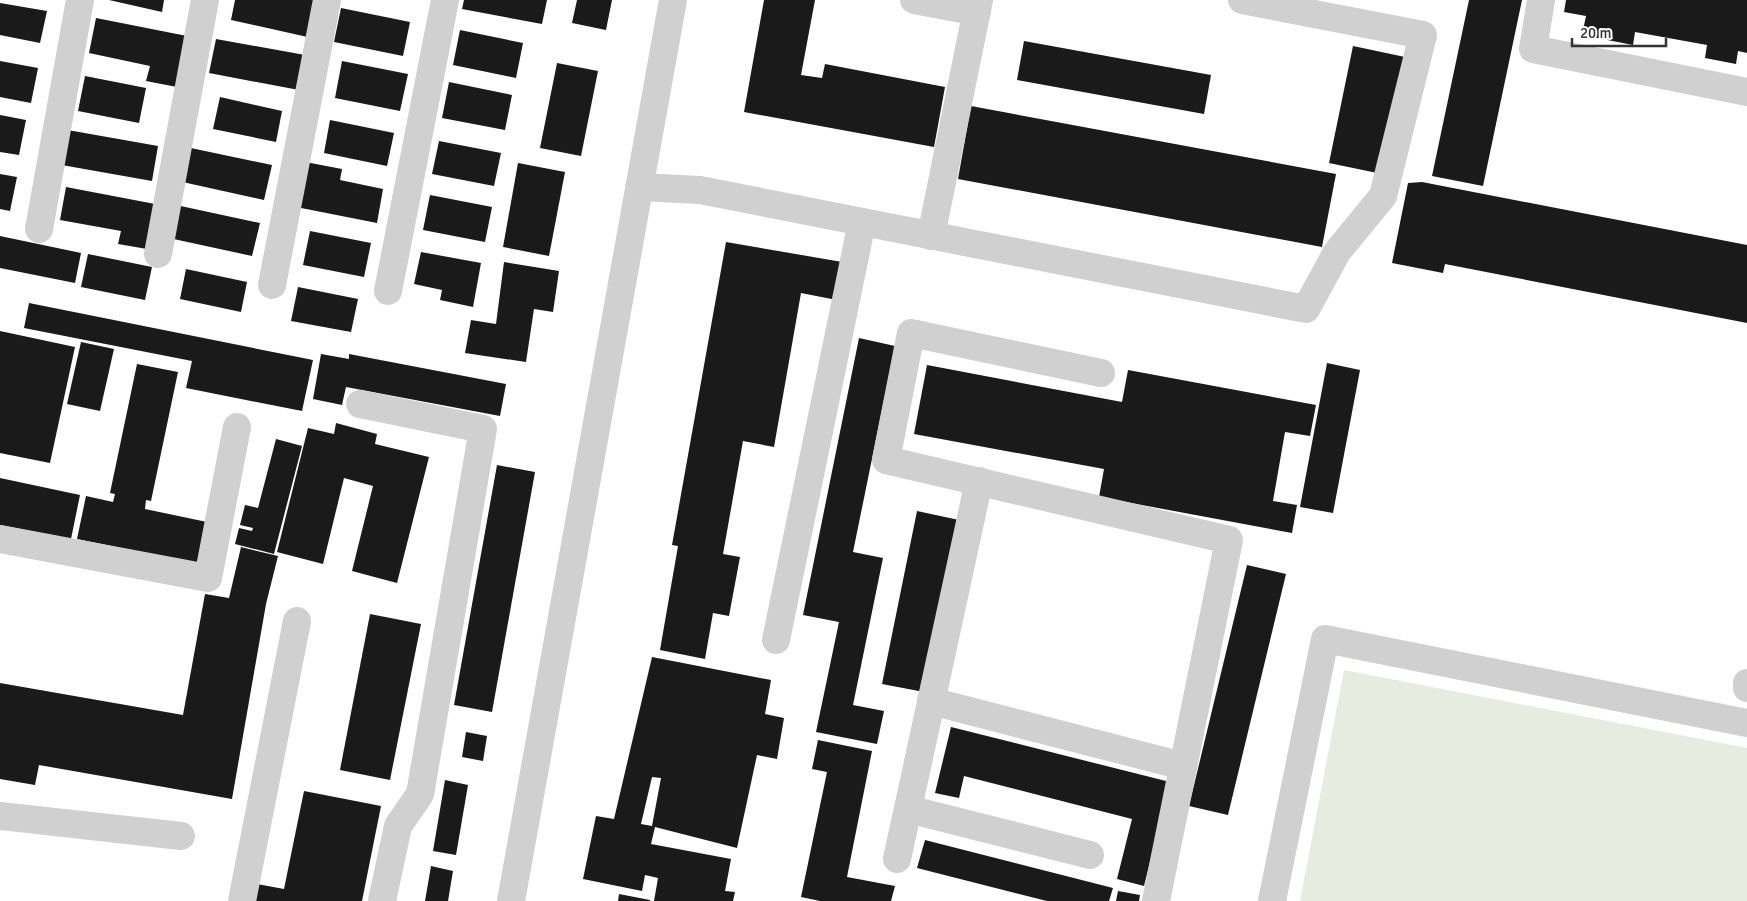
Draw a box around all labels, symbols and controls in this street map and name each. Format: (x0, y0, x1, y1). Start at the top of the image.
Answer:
scale bar (1572, 15, 1666, 47)
text: 20 m (1580, 24, 1611, 42)

